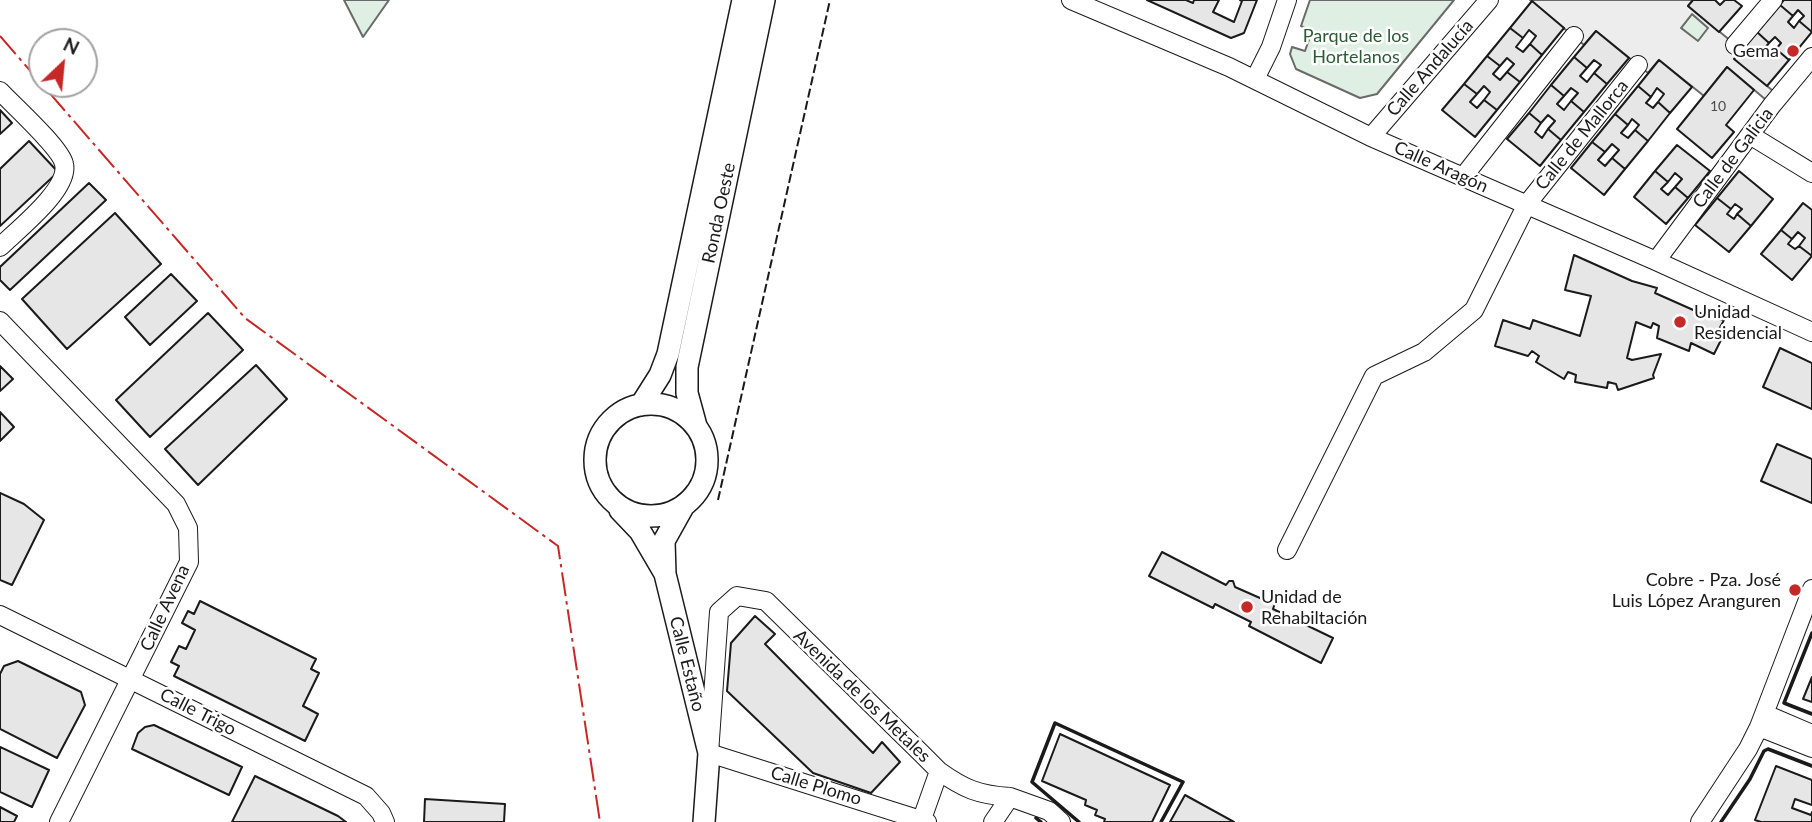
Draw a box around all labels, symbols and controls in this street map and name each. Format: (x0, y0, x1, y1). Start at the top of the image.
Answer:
street label: Calle Andalucía (1382, 15, 1478, 121)
park label: Parque de los Hortelanos (1303, 25, 1409, 68)
north arrow (28, 28, 98, 98)
text: N (60, 32, 83, 59)
place label: Gema (1733, 40, 1779, 62)
marker: Gema (1785, 43, 1801, 59)
street label: Calle de Mallorca (1531, 76, 1633, 194)
house number: 10 (1710, 98, 1726, 114)
street label: Calle de Galicia (1688, 103, 1778, 213)
street label: Calle Aragón (1391, 137, 1491, 197)
street label: Ronda Oeste (698, 161, 740, 265)
place label: Unidad Residencial (1694, 301, 1782, 344)
marker: Unidad Residencial (1672, 314, 1688, 330)
street label: Calle Avena (136, 561, 194, 655)
place label: Cobre - Pza. José Luis López Aranguren (1612, 569, 1781, 612)
marker: Cobre - Pza. José Luis López Aranguren (1787, 582, 1803, 598)
place label: Unidad de Rehabiltación (1261, 586, 1367, 628)
marker: Unidad de Rehabiltación (1239, 599, 1255, 615)
street label: Calle Estaño (665, 614, 709, 714)
street label: Avenida de los Metales (789, 625, 935, 767)
street label: Calle Trigo (156, 684, 240, 740)
street label: Calle Plomo (768, 762, 864, 810)

